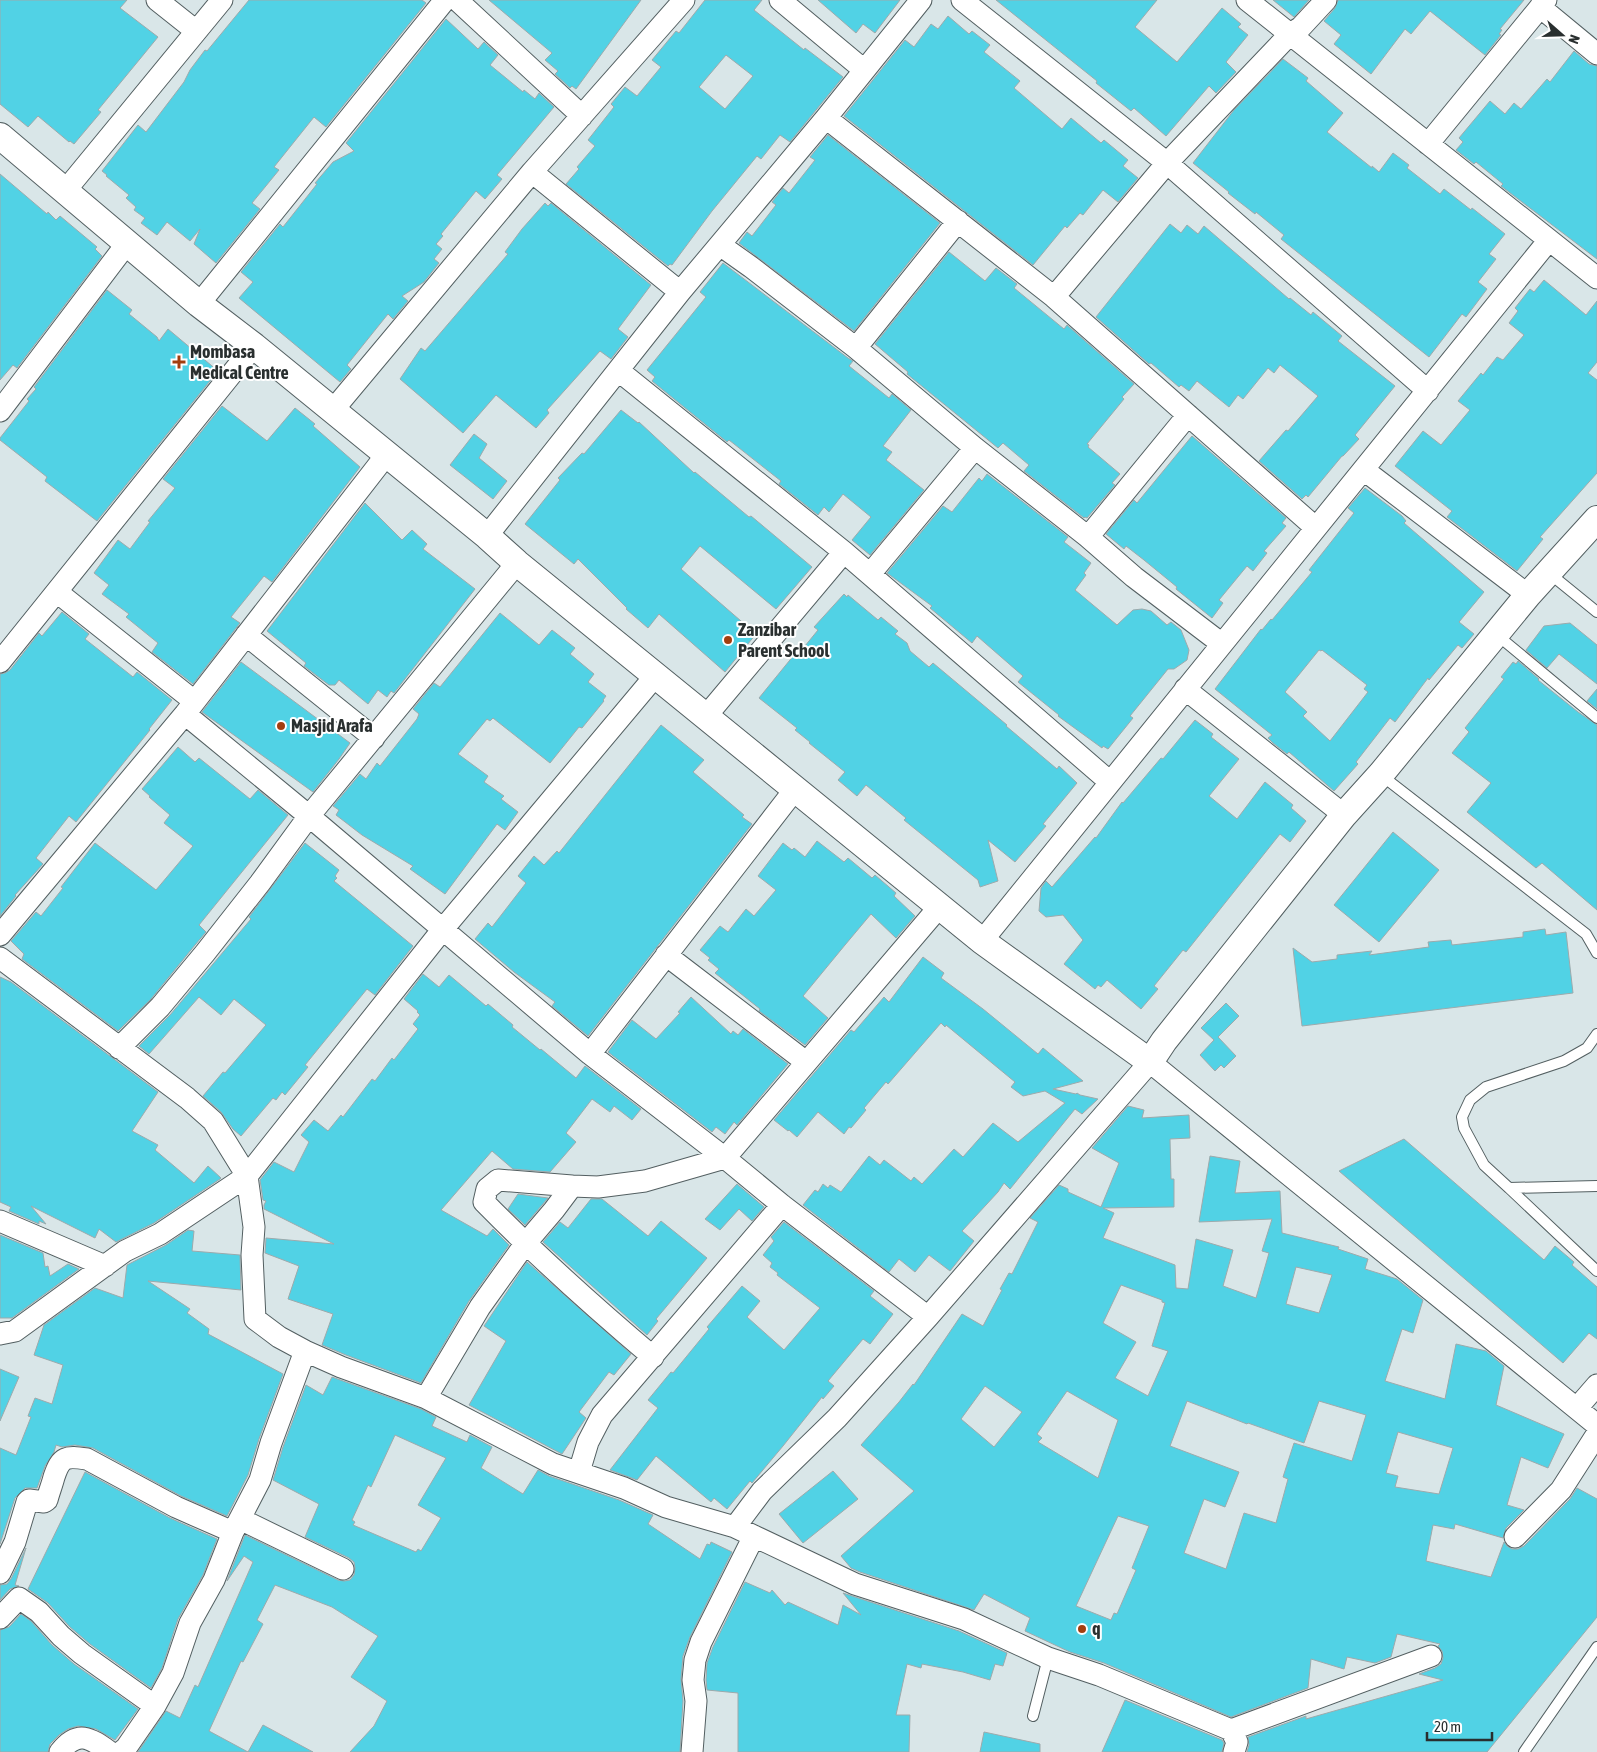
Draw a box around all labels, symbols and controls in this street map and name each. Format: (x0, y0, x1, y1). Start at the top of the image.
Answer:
north arrow (1537, 10, 1587, 60)
text: N (1565, 33, 1583, 46)
place label: Mombasa Medical Centre (190, 341, 289, 383)
marker: Mombasa Medical Centre (172, 355, 186, 369)
place label: Zanzibar Parent School (738, 619, 830, 661)
marker: Zanzibar Parent School (722, 634, 734, 646)
place label: Masjid Arafa (291, 715, 373, 736)
marker: Masjid Arafa (275, 720, 287, 732)
place label: q (1092, 1618, 1101, 1639)
marker: q (1076, 1623, 1088, 1635)
scale bar (1427, 1710, 1492, 1742)
text: 20 m (1434, 1718, 1461, 1735)

